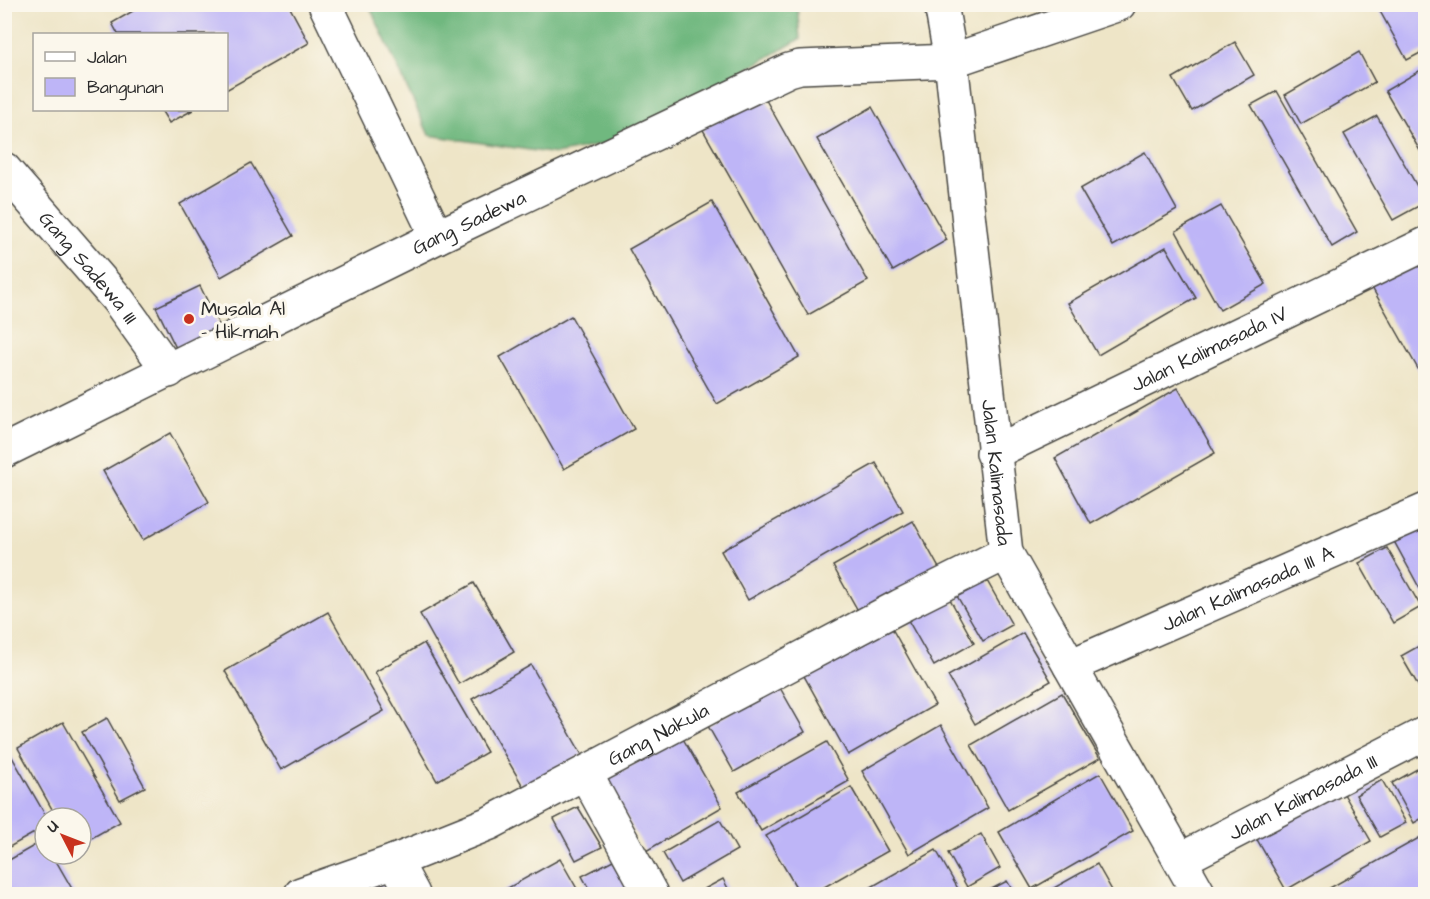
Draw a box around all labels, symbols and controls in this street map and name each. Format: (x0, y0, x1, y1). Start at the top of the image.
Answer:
legend (33, 33, 228, 111)
text: Jalan (87, 45, 127, 70)
text: Bangunan (87, 75, 164, 101)
street label: Gang Sadewa (408, 184, 531, 262)
street label: Gang Sadewa III (32, 206, 144, 330)
place label: Musala Al - Hikmah (201, 295, 285, 346)
street label: Jalan Kalimasada IV (1127, 300, 1293, 399)
marker: Musala Al - Hikmah (182, 312, 196, 326)
street label: Jalan Kalimasada (974, 398, 1018, 547)
street label: Jalan Kalimasada III A (1158, 539, 1339, 639)
street label: Gang Nakula (603, 697, 714, 773)
street label: Jalan Kalimasada III (1224, 747, 1382, 848)
north arrow (33, 806, 93, 866)
text: U (41, 816, 64, 837)

